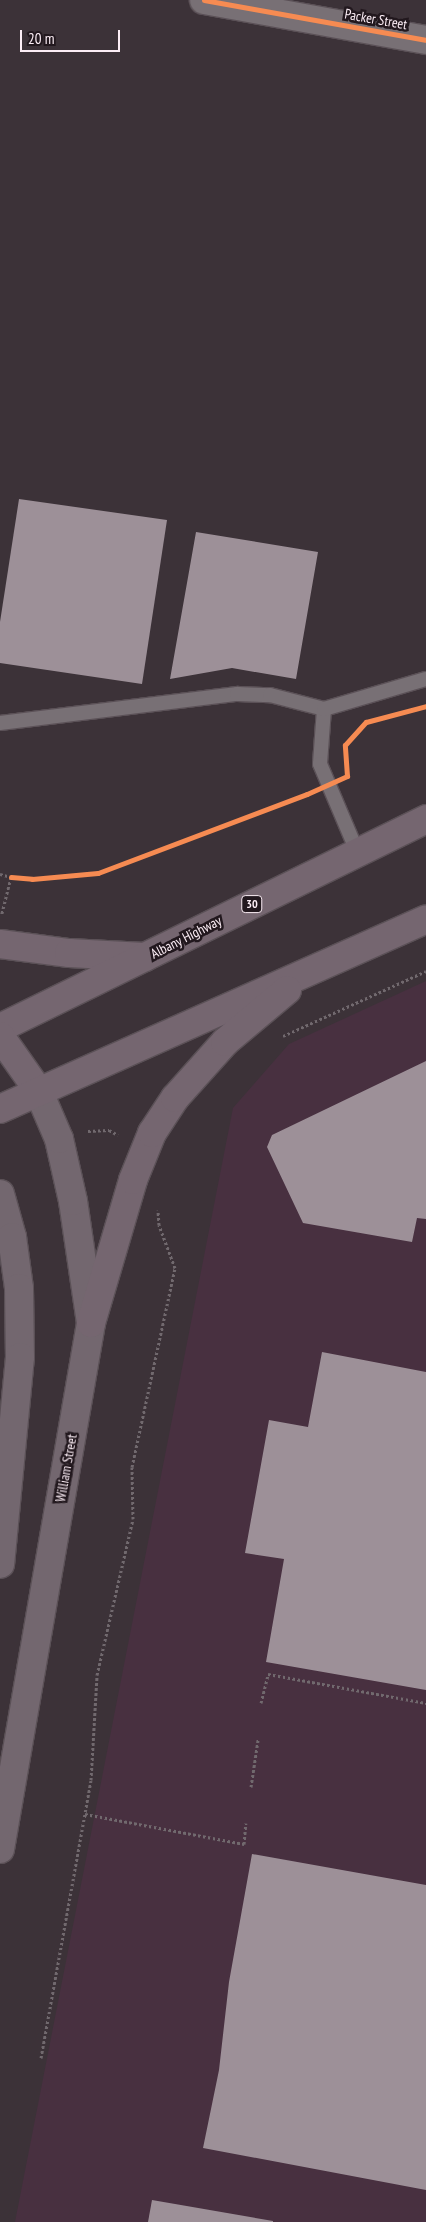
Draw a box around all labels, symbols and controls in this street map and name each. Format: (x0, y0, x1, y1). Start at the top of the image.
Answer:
street label: Packer Street (343, 5, 409, 33)
scale bar (22, 20, 122, 52)
text: 20 m (28, 29, 54, 48)
road number: 30 (241, 894, 263, 914)
street label: Albany Highway (148, 912, 224, 962)
street label: William Street (52, 1433, 80, 1503)

